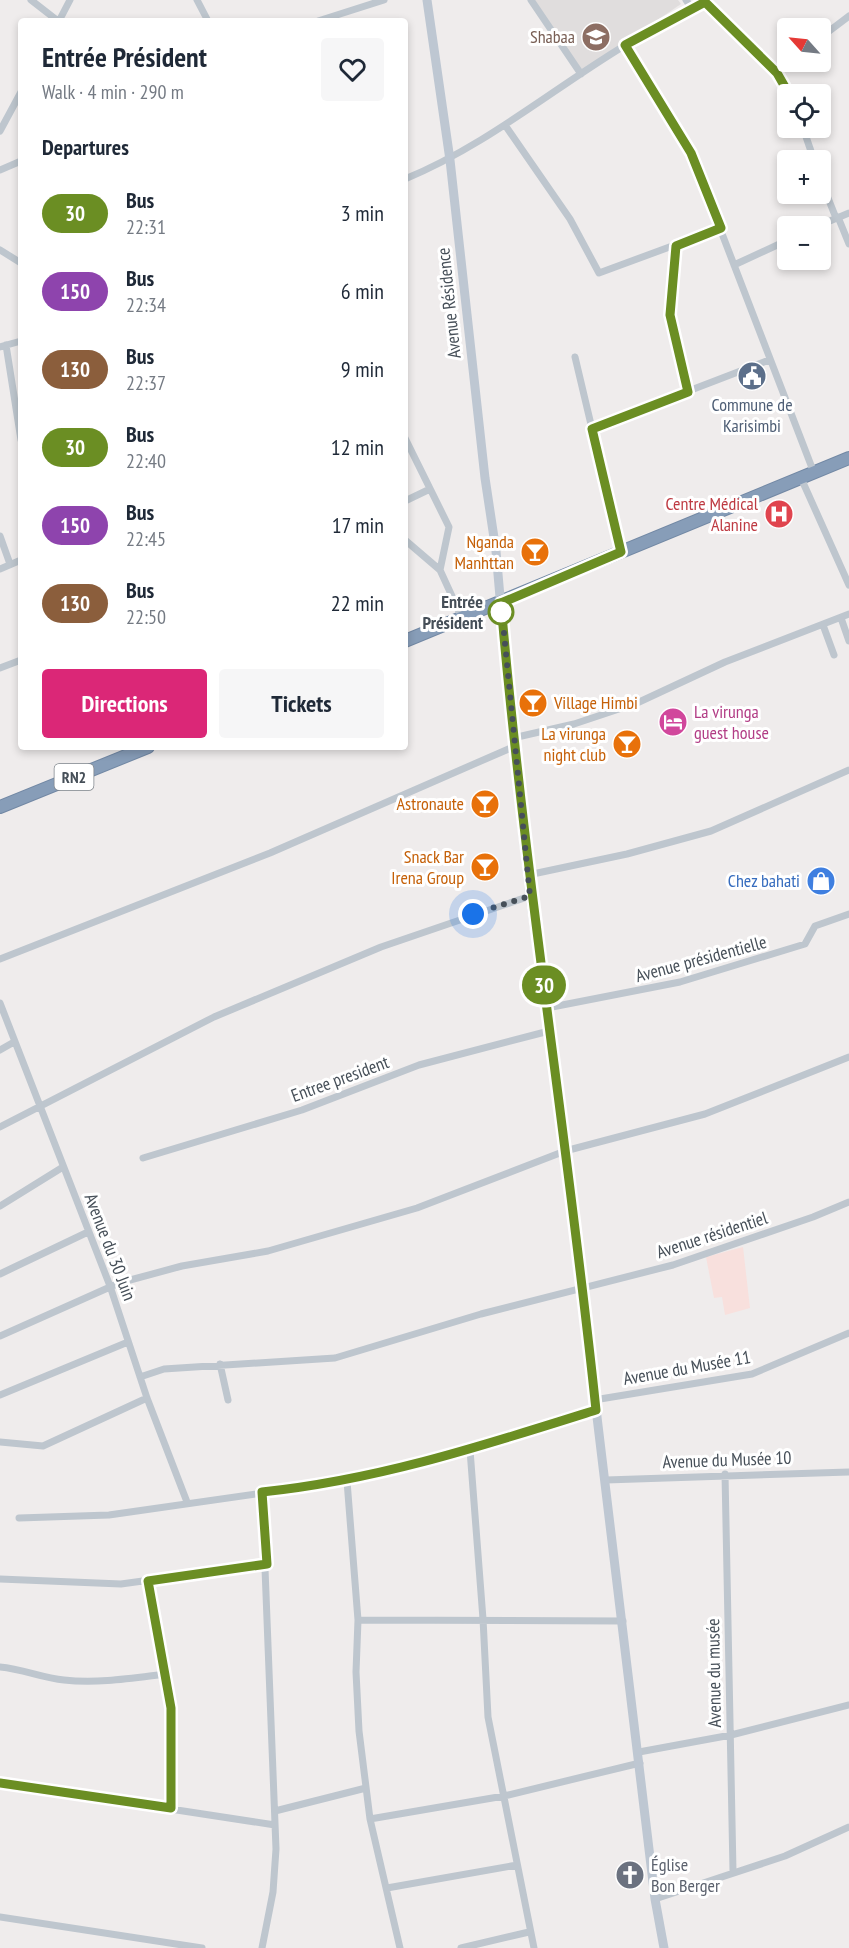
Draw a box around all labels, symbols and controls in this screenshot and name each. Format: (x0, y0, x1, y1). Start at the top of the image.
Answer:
north arrow (777, 18, 831, 72)
map controls (777, 18, 831, 270)
school or university icon: Shabaa (580, 21, 612, 53)
place label: Shabaa (530, 25, 575, 48)
text: Entrée Président (42, 38, 207, 75)
button: heart (321, 38, 384, 101)
text: Walk · 4 min · 290 m (42, 79, 184, 105)
button: locate (777, 84, 831, 138)
text: Departures (42, 133, 129, 161)
button: + (777, 150, 831, 204)
text: Bus (126, 186, 154, 214)
text: 3 min (341, 199, 384, 227)
text: 30 (65, 200, 85, 227)
text: 22:31 (126, 214, 166, 240)
button: − (777, 216, 831, 270)
street label: Avenue Résidence (431, 246, 466, 360)
text: Bus (126, 264, 154, 292)
text: 6 min (341, 277, 384, 305)
text: 150 (60, 278, 90, 305)
text: 22:34 (126, 292, 166, 318)
text: Bus (126, 342, 154, 370)
text: 9 min (341, 355, 384, 383)
text: 130 (60, 356, 90, 383)
public building icon: Commune de Karisimbi (736, 360, 768, 392)
text: 22:37 (126, 370, 166, 396)
place label: Commune de Karisimbi (711, 393, 793, 437)
text: Bus (126, 420, 154, 448)
text: 12 min (331, 433, 384, 461)
text: 30 (65, 434, 85, 461)
text: 22:40 (126, 448, 166, 474)
place label: Centre Médical Alanine (665, 492, 759, 536)
text: Bus (126, 498, 154, 526)
hospital icon: Centre Médical Alanine (763, 498, 795, 530)
text: 17 min (332, 511, 384, 539)
text: 150 (60, 512, 90, 539)
text: 22:45 (126, 526, 166, 552)
place label: Nganda Manhttan (455, 530, 514, 574)
bar icon: Nganda Manhttan (519, 536, 551, 568)
text: Bus (126, 576, 154, 604)
text: 22 min (331, 589, 384, 617)
text: 130 (60, 590, 90, 617)
place label: Entrée Président (422, 590, 484, 634)
marker: Entrée Président (488, 599, 514, 625)
text: 22:50 (126, 604, 166, 630)
button: Directions (42, 669, 207, 738)
button: Tickets (219, 669, 384, 738)
bar icon: Village Himbi (517, 687, 549, 719)
place label: Village Himbi (553, 691, 638, 714)
place label: La virunga guest house (694, 700, 769, 744)
hotel icon: La virunga guest house (657, 706, 689, 738)
place label: La virunga night club (541, 722, 606, 766)
bar icon: La virunga night club (611, 728, 643, 760)
road number: RN2 (54, 764, 94, 790)
bar icon: Astronaute (469, 788, 501, 820)
place label: Astronaute (397, 792, 464, 815)
place label: Snack Bar Irena Group (391, 845, 464, 889)
bar icon: Snack Bar Irena Group (469, 851, 501, 883)
shop icon: Chez bahati (805, 865, 837, 897)
place label: Chez bahati (728, 869, 800, 892)
your location (458, 899, 488, 929)
street label: Avenue présidentielle (633, 930, 769, 987)
line badge: 30 (517, 966, 571, 1004)
text: 30 (534, 972, 554, 999)
street label: Entree president (288, 1050, 392, 1107)
street label: Avenue du 30 Juin (80, 1190, 141, 1304)
street label: Avenue résidentiel (653, 1206, 771, 1263)
street label: Avenue du Musée 11 (621, 1345, 752, 1390)
street label: Avenue du Musée 10 (662, 1446, 792, 1473)
street label: Avenue du musée (701, 1618, 726, 1728)
place label: Église Bon Berger (651, 1853, 720, 1897)
church icon: Église Bon Berger (614, 1859, 646, 1891)

